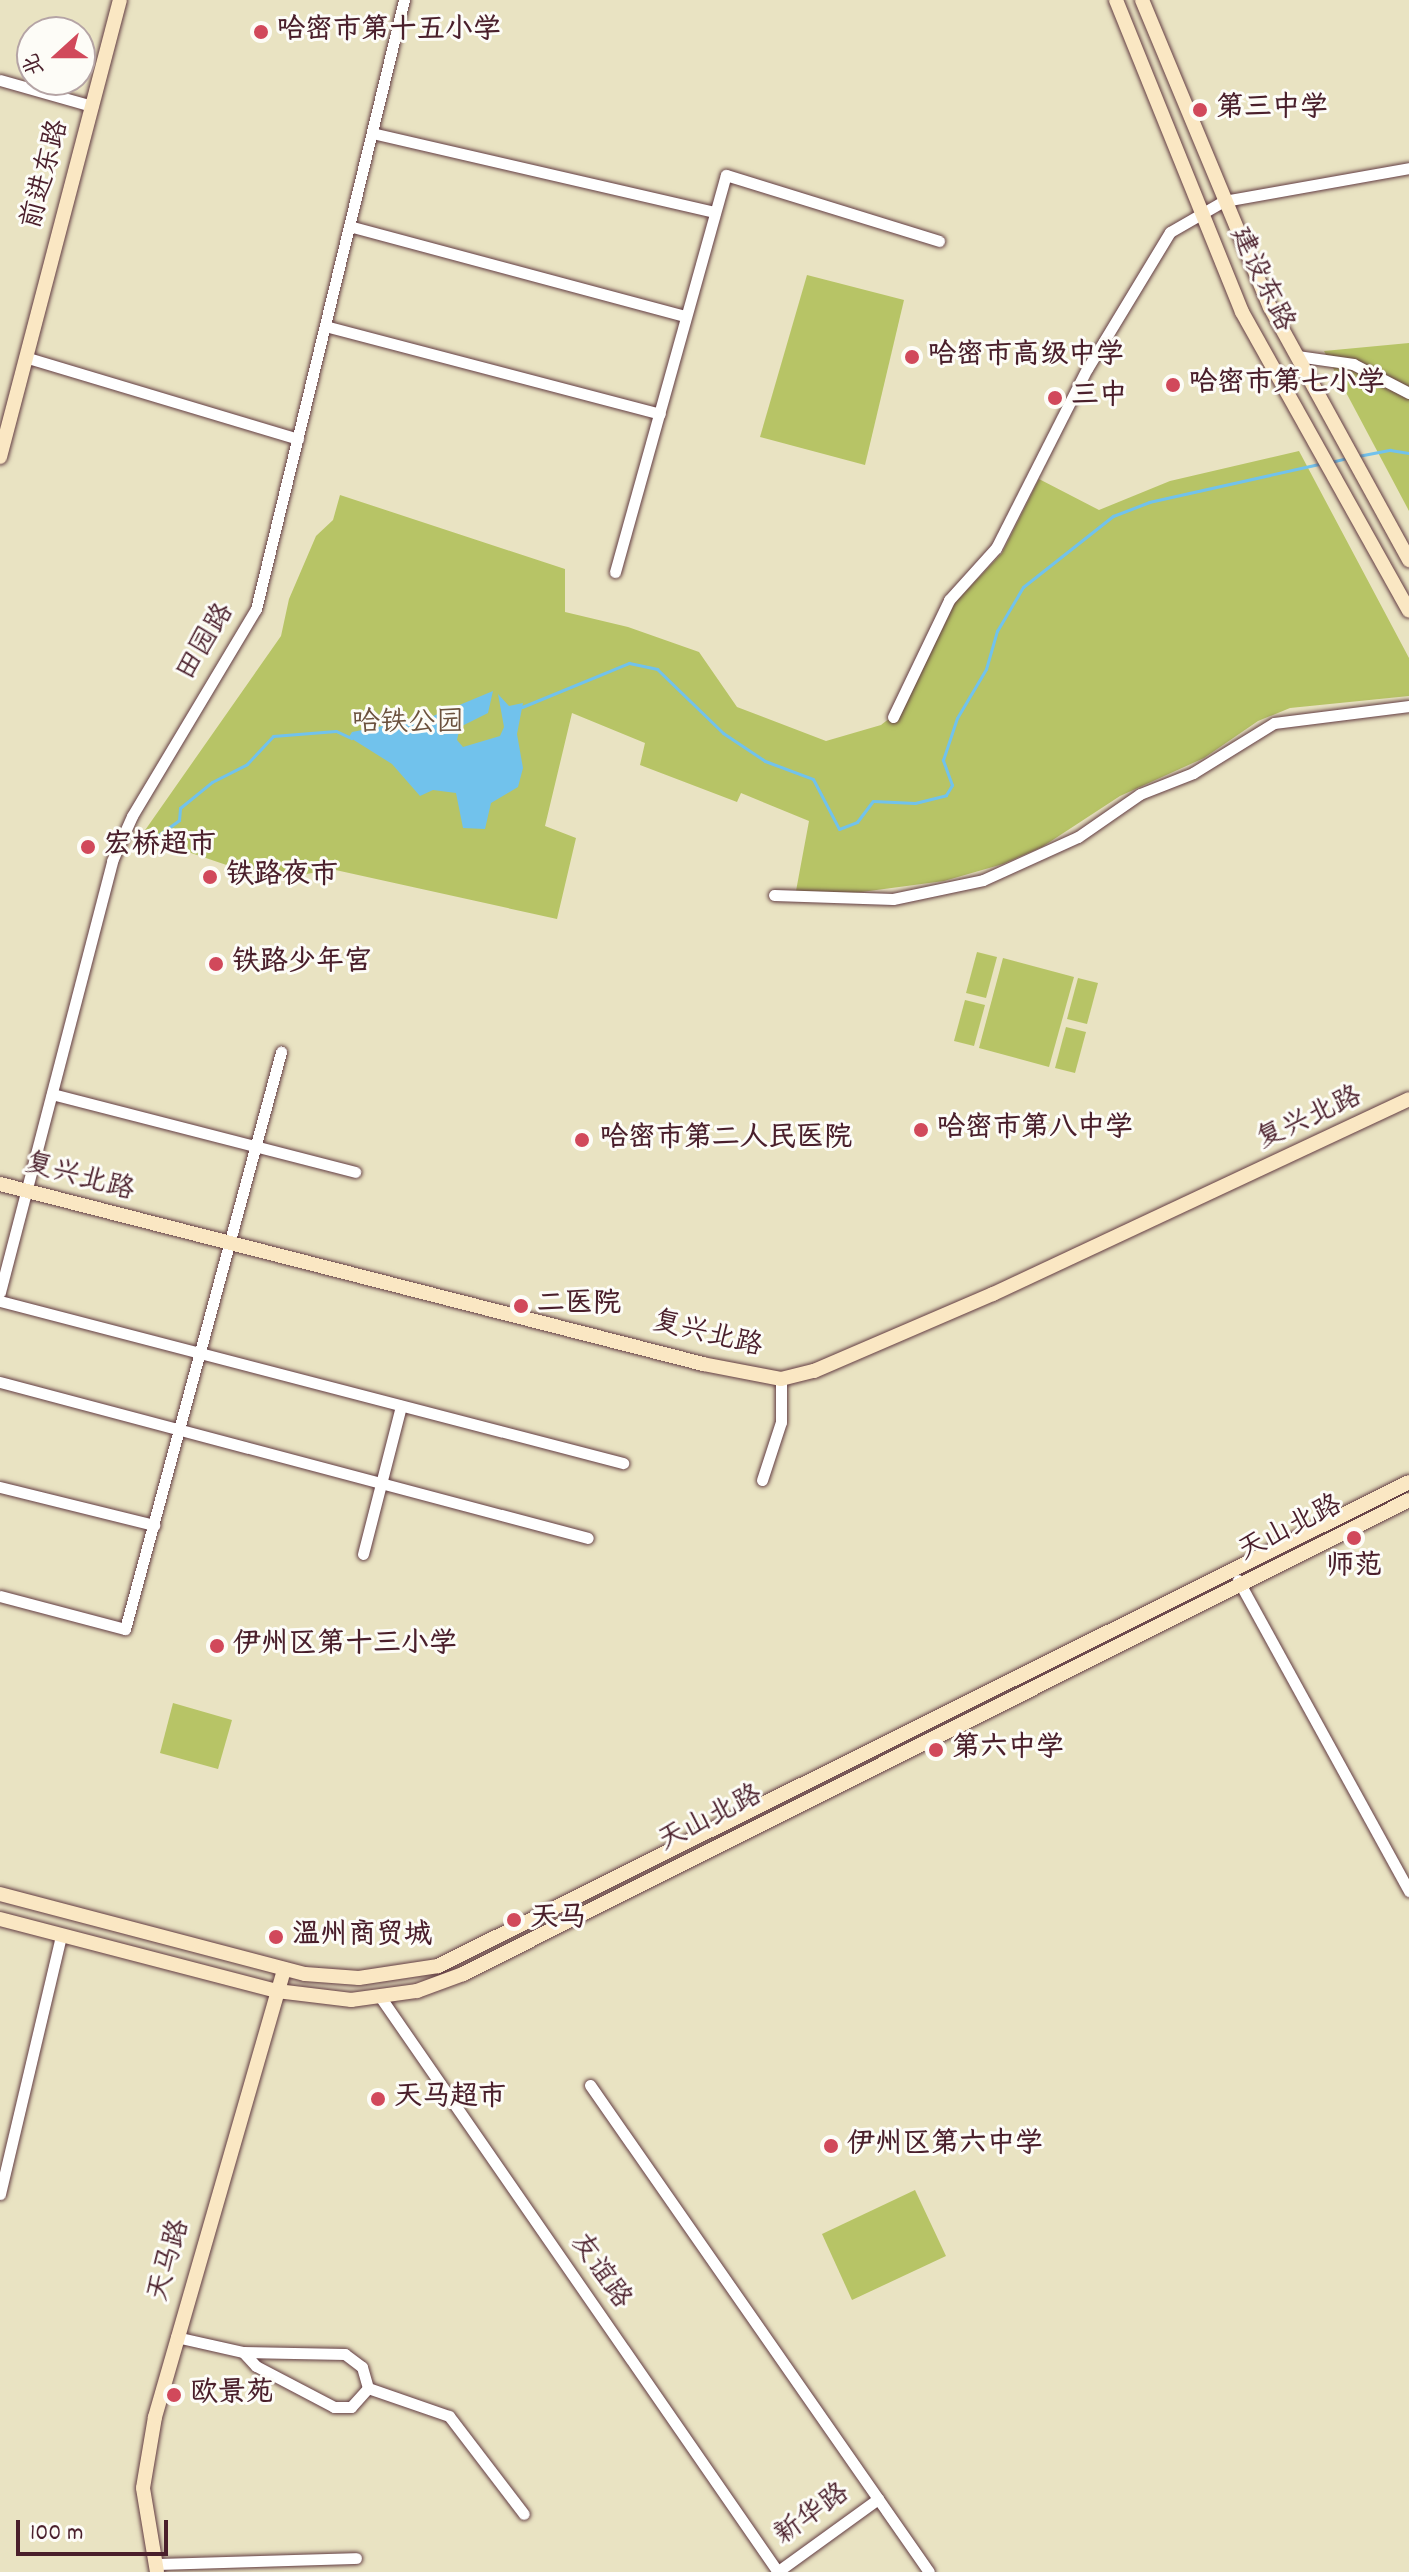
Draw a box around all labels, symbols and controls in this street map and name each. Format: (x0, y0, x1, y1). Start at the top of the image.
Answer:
place label: 哈密市第十五小学 (277, 15, 501, 49)
north arrow (16, 16, 96, 96)
marker: 哈密市第十五小学 (252, 23, 270, 41)
text: 北 (17, 48, 53, 80)
place label: 第三中学 (1216, 93, 1328, 127)
marker: 第三中学 (1191, 101, 1209, 119)
street label: 前进东路 (16, 117, 78, 233)
street label: 建设东路 (1220, 222, 1300, 338)
place label: 哈密市高级中学 (928, 340, 1124, 374)
marker: 哈密市高级中学 (903, 348, 921, 366)
place label: 哈密市第七小学 (1189, 368, 1385, 402)
marker: 哈密市第七小学 (1164, 376, 1182, 394)
place label: 三中 (1071, 381, 1127, 415)
marker: 三中 (1046, 389, 1064, 407)
street label: 田园路 (171, 598, 243, 688)
park label: 哈铁公园 (352, 708, 464, 742)
place label: 宏桥超市 (104, 830, 216, 864)
marker: 宏桥超市 (79, 838, 97, 856)
place label: 铁路夜市 (226, 860, 338, 894)
marker: 铁路夜市 (201, 868, 219, 886)
place label: 铁路少年宫 (232, 947, 372, 981)
marker: 铁路少年宫 (207, 955, 225, 973)
street label: 复兴北路 (1252, 1081, 1368, 1159)
place label: 哈密市第八中学 (937, 1113, 1133, 1147)
marker: 哈密市第八中学 (912, 1121, 930, 1139)
place label: 哈密市第二人民医院 (600, 1123, 852, 1157)
marker: 哈密市第二人民医院 (571, 1129, 593, 1151)
street label: 复兴北路 (21, 1148, 137, 1210)
place label: 二医院 (537, 1289, 621, 1323)
marker: 二医院 (512, 1297, 530, 1315)
street label: 复兴北路 (649, 1306, 765, 1366)
street label: 天山北路 (1233, 1490, 1349, 1570)
marker: 师范 (1345, 1529, 1363, 1547)
place label: 师范 (1326, 1551, 1382, 1585)
place label: 伊州区第十三小学 (233, 1629, 457, 1663)
marker: 伊州区第十三小学 (208, 1637, 226, 1655)
place label: 第六中学 (952, 1733, 1064, 1767)
marker: 第六中学 (927, 1741, 945, 1759)
street label: 天山北路 (653, 1780, 769, 1860)
place label: 天马 (530, 1903, 586, 1937)
marker: 天马 (505, 1911, 523, 1929)
place label: 温州商贸城 (292, 1920, 432, 1954)
marker: 温州商贸城 (267, 1928, 285, 1946)
place label: 天马超市 (394, 2082, 506, 2116)
marker: 天马超市 (369, 2090, 387, 2108)
place label: 伊州区第六中学 (847, 2129, 1043, 2163)
marker: 伊州区第六中学 (822, 2137, 840, 2155)
street label: 天马路 (143, 2216, 199, 2306)
street label: 友谊路 (561, 2228, 637, 2316)
place label: 欧景苑 (190, 2378, 274, 2412)
marker: 欧景苑 (165, 2386, 183, 2404)
street label: 新华路 (769, 2478, 857, 2554)
scale bar (20, 2504, 172, 2554)
text: 100 m (30, 2517, 83, 2551)

